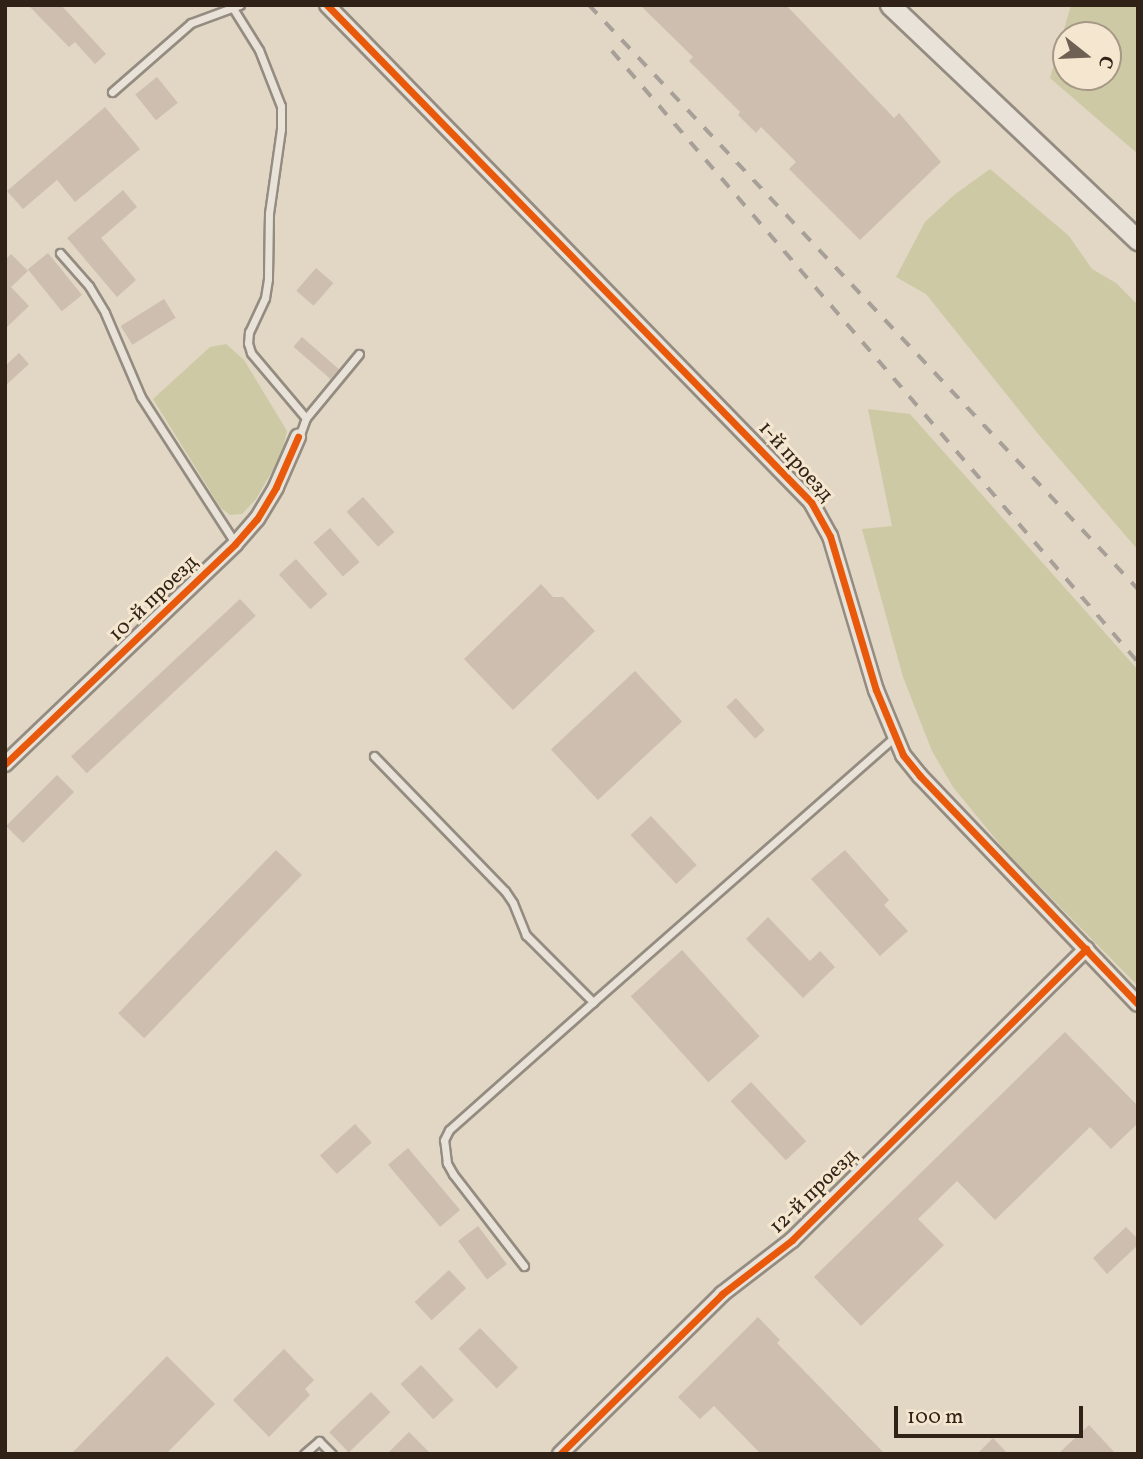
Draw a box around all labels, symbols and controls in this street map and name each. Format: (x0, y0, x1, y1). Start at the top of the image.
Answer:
north arrow (1052, 21, 1122, 91)
text: С (1091, 52, 1119, 72)
street label: 1-й проезд (752, 417, 838, 507)
street label: 10-й проезд (104, 550, 204, 648)
street label: 12-й проезд (765, 1144, 863, 1240)
scale bar (898, 1392, 1087, 1436)
text: 100 m (907, 1403, 964, 1432)

